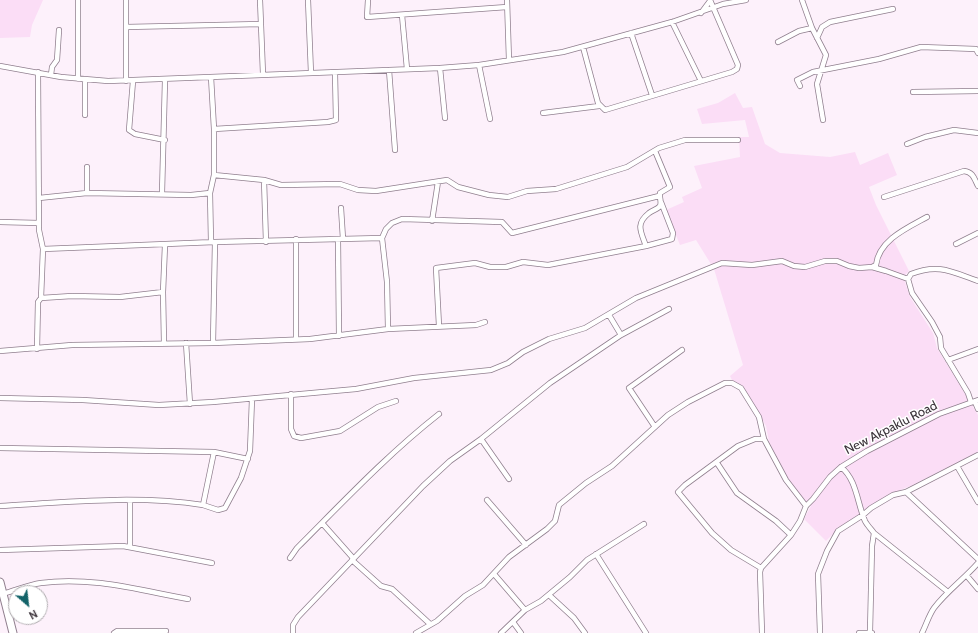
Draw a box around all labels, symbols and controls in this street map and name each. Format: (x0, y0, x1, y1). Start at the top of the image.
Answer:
street label: New Akpaklu Road (842, 398, 940, 458)
north arrow (8, 585, 48, 625)
text: N (26, 607, 40, 623)

